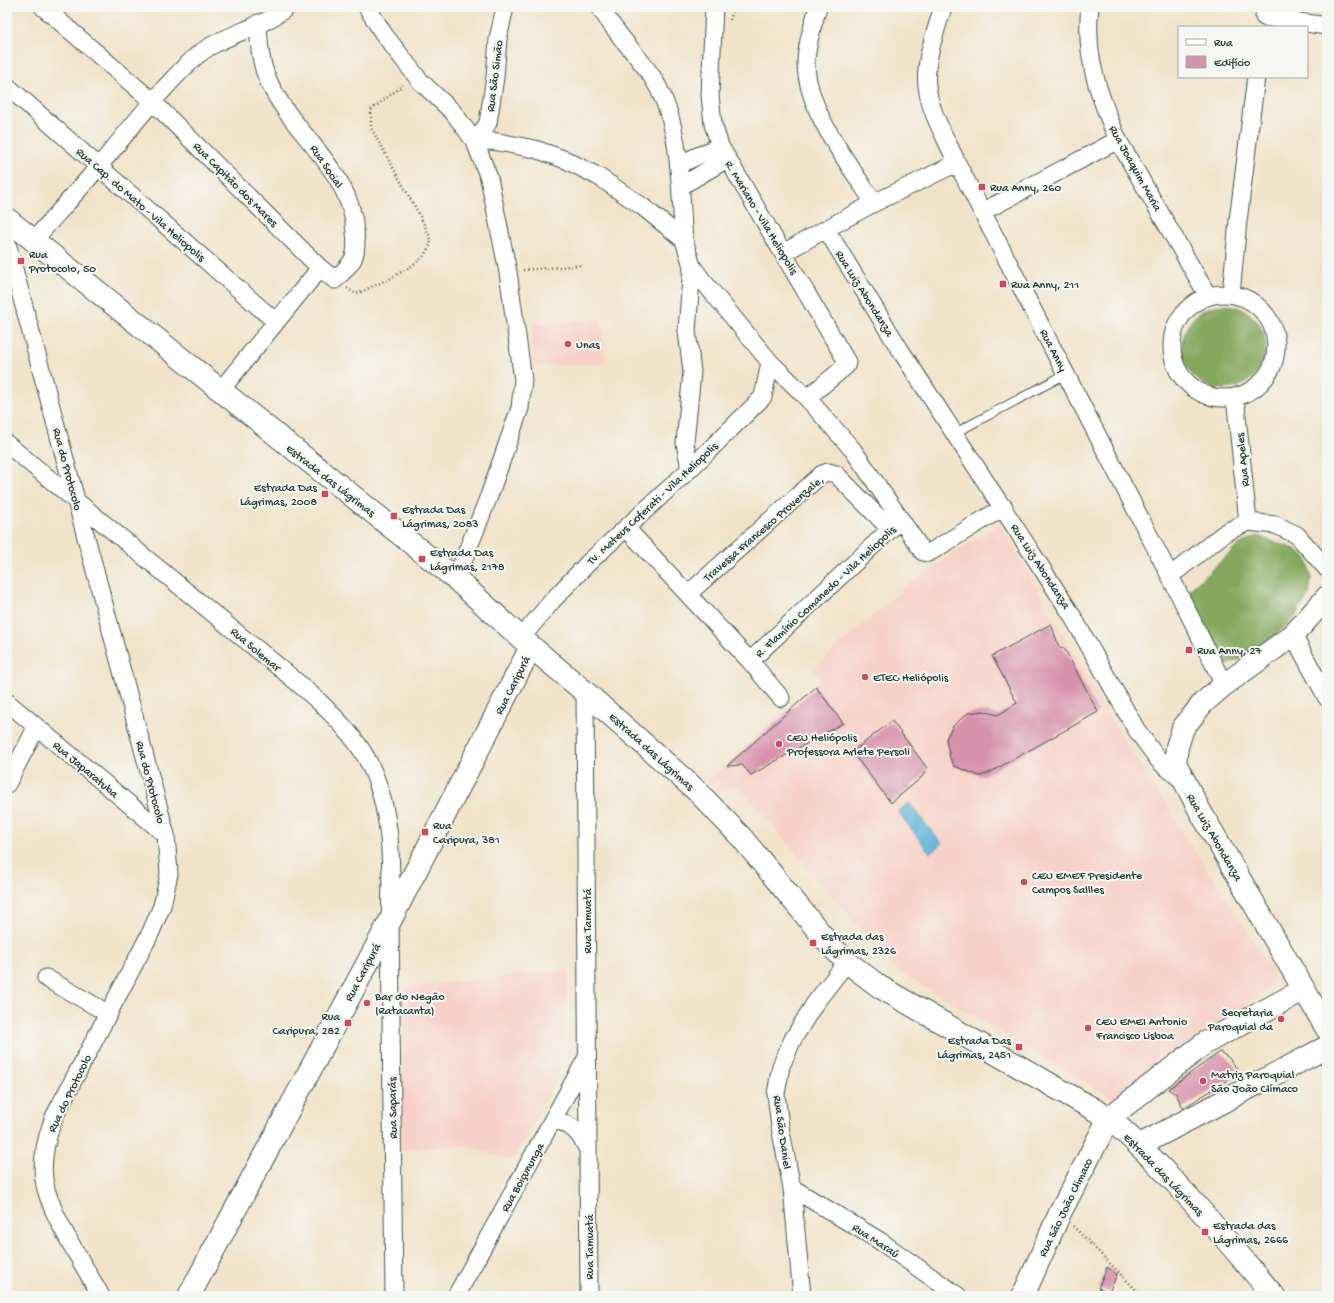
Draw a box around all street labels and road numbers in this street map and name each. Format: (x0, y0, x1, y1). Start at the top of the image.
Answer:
street label: Rua São Simão (485, 40, 507, 113)
street label: Rua Joaquim Maria (1105, 124, 1164, 215)
street label: Rua Capitão dos Mares (189, 140, 280, 231)
street label: Rua Social (306, 143, 345, 192)
street label: Rua Cap. do Mato - Vila Heliopolis (72, 146, 208, 266)
street label: R. Mariano - Vila Heliopolis (721, 158, 800, 278)
street label: Rua Luiz Abondanza (831, 248, 896, 340)
street label: Rua Anny (1036, 327, 1069, 375)
street label: Rua do Protocolo (48, 427, 84, 512)
street label: Rua Apeles (1234, 432, 1254, 487)
street label: Tv. Mateus Coferati - Vila Heliopolis (584, 440, 722, 569)
street label: Estrada das Lágrimas (282, 442, 378, 521)
street label: Travessa Francesco Provenzale, (701, 473, 827, 586)
street label: Rua Luiz Abondanza (1007, 522, 1072, 613)
street label: R. Flamínio Comanedo - Vila Heliopolis (753, 523, 900, 661)
street label: Rua Solemar (227, 625, 284, 677)
street label: Rua Caripurá (493, 654, 535, 718)
street label: Estrada das Lágrimas (605, 711, 696, 795)
street label: Rua Japaratuba (49, 739, 121, 802)
street label: Rua do Protocolo (131, 740, 167, 825)
street label: Rua Luiz Abondanza (1182, 792, 1244, 885)
street label: Rua Tamuatá (582, 888, 596, 954)
street label: Rua Caripurá (343, 941, 385, 1004)
street label: Rua do Protocolo (46, 1053, 96, 1135)
street label: Rua Saparás (386, 1076, 402, 1139)
street label: Rua São Daniel (769, 1094, 793, 1170)
street label: Estrada das Lágrimas (1119, 1131, 1206, 1220)
street label: Rua Boiçununga (499, 1141, 549, 1215)
street label: Rua São João Climaco (1037, 1156, 1097, 1260)
street label: Rua Tamuatá (584, 1214, 598, 1280)
street label: Rua Maraú (849, 1221, 901, 1262)

